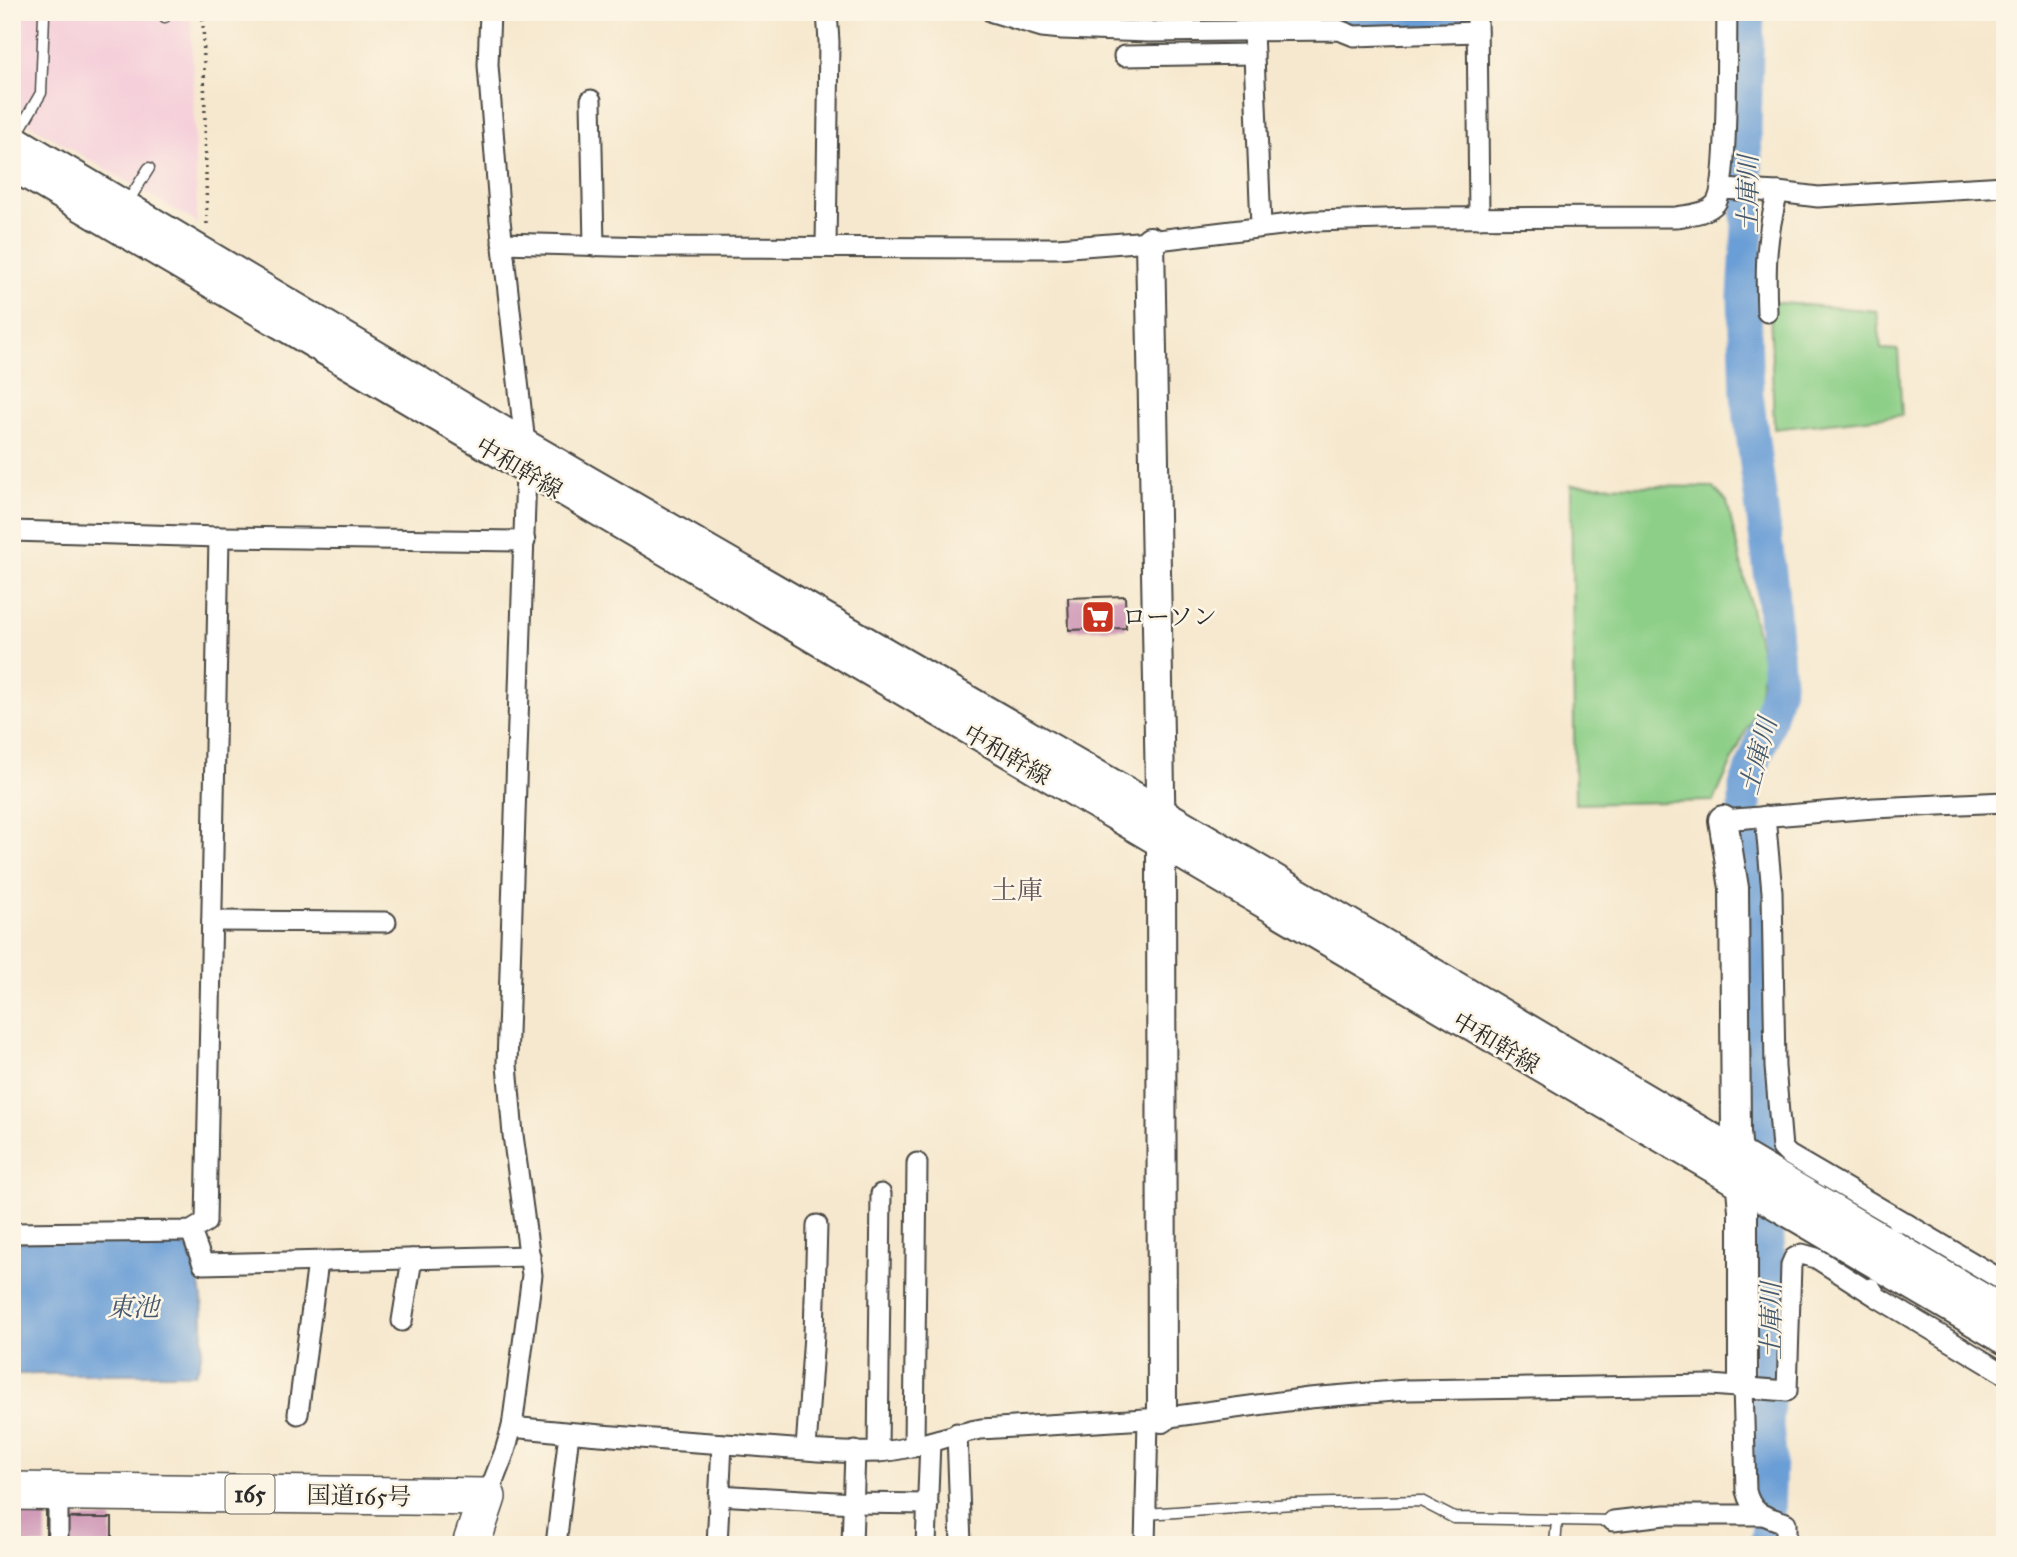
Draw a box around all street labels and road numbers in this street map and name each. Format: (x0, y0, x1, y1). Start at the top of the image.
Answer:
street label: 中和幹線 (470, 430, 568, 506)
street label: 中和幹線 (958, 718, 1056, 792)
street label: 中和幹線 (1447, 1005, 1545, 1081)
road number: 165 (226, 1474, 274, 1513)
street label: 国道165号 (306, 1480, 412, 1512)

